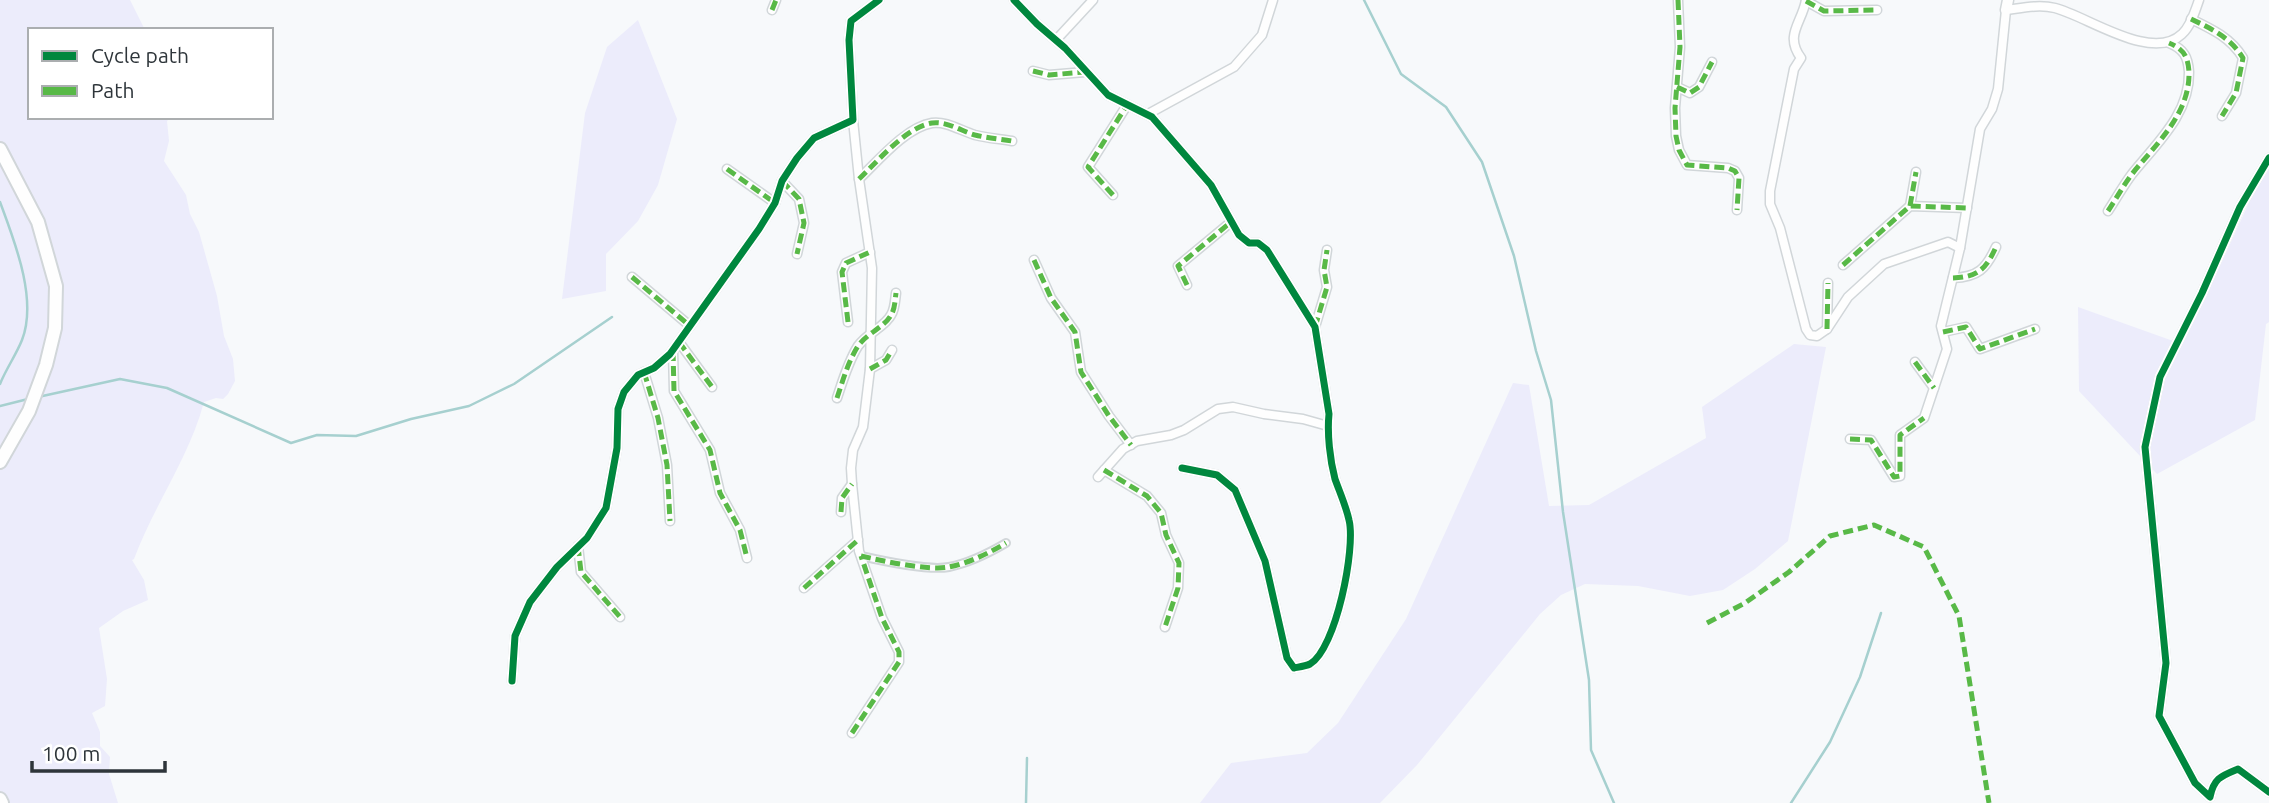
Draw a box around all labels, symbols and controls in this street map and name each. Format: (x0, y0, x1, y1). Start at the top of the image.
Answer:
legend (28, 28, 273, 119)
text: Cycle path (91, 43, 189, 67)
text: Path (91, 78, 134, 102)
scale bar (32, 730, 164, 774)
text: 100 m (42, 741, 100, 765)

